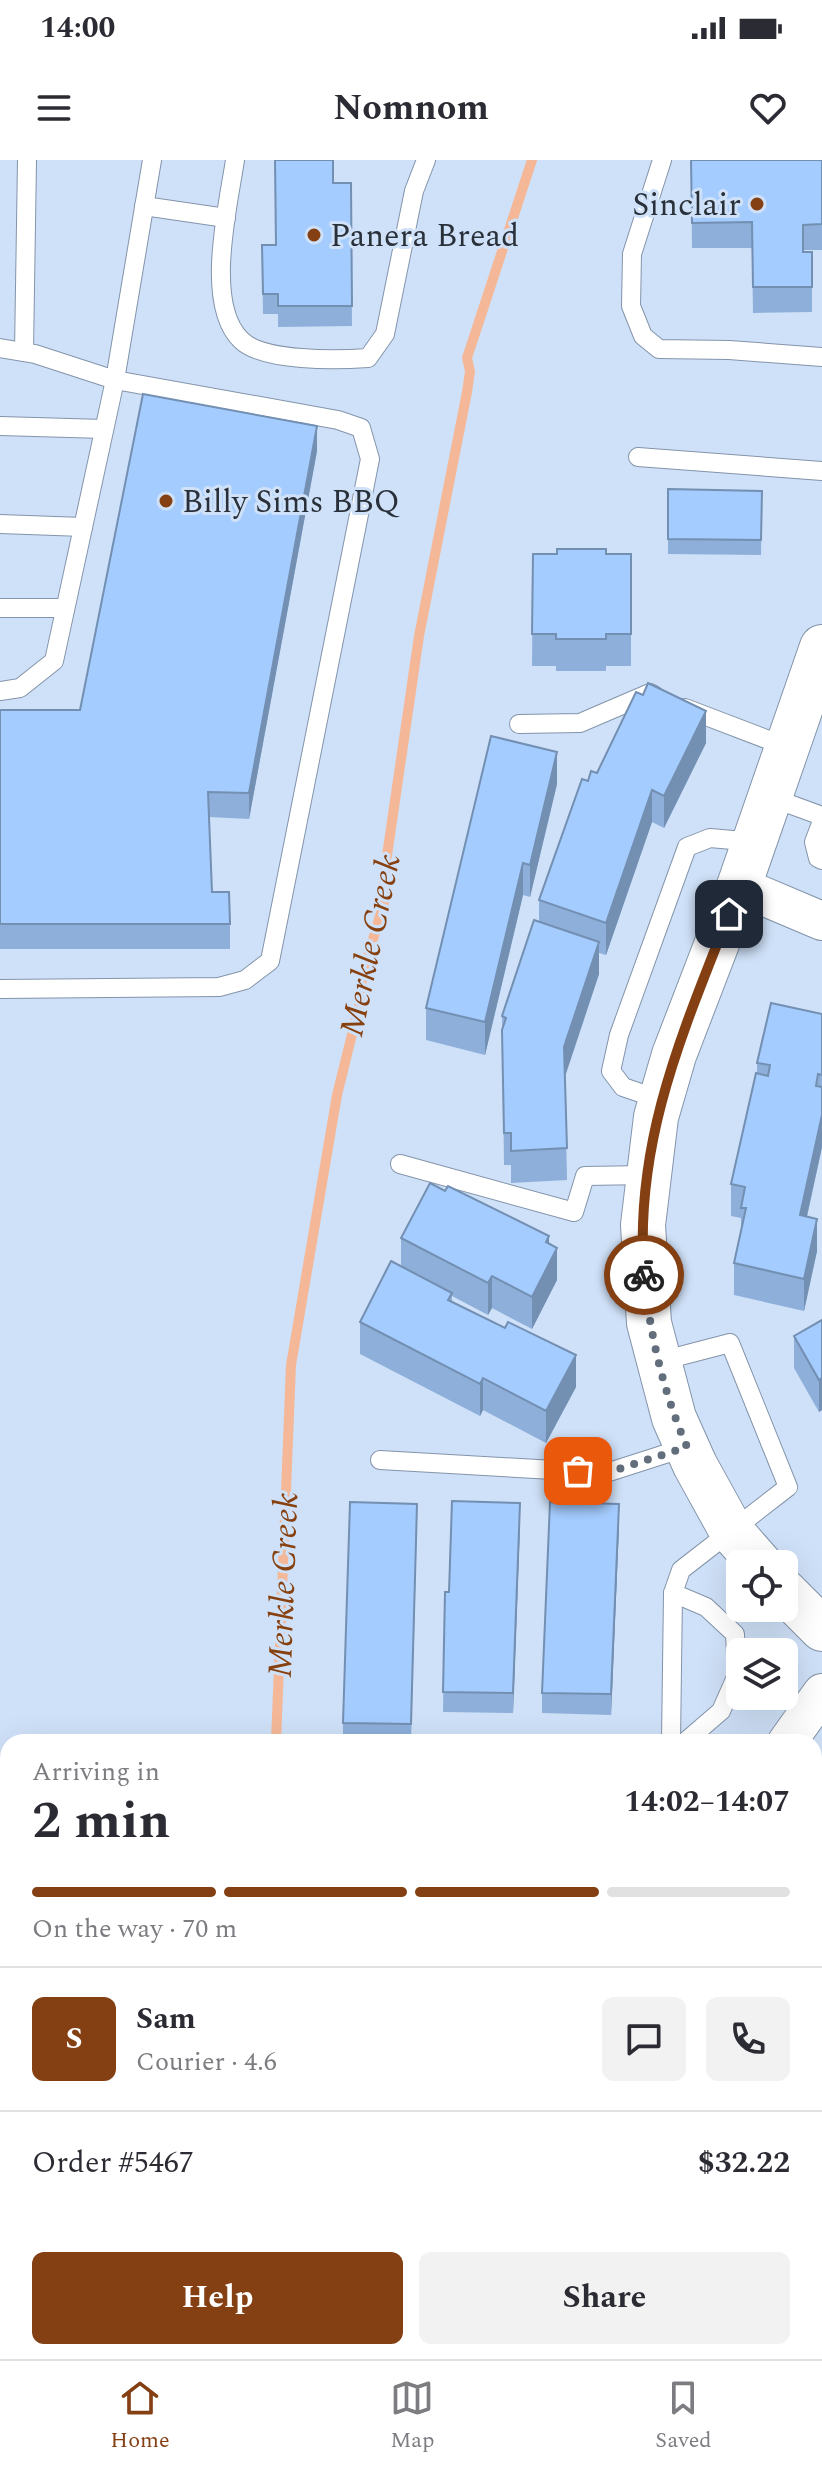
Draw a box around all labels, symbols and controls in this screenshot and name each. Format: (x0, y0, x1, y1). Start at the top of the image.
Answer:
text: 14:00 (40, 5, 115, 51)
text: Nomnom (333, 81, 489, 136)
icon: menu (32, 86, 76, 130)
icon: heart (746, 86, 790, 130)
place label: Sinclair (632, 181, 741, 230)
marker: Sinclair (748, 195, 766, 213)
place label: Panera Bread (330, 212, 519, 261)
marker: Panera Bread (305, 226, 323, 244)
place label: Billy Sims BBQ (182, 478, 400, 527)
marker: Billy Sims BBQ (157, 492, 175, 510)
water label: Merkle Creek (326, 849, 416, 1041)
pin (695, 880, 763, 948)
icon: home (707, 892, 751, 936)
courier (604, 1235, 684, 1315)
icon: bike (622, 1253, 666, 1297)
pin (544, 1437, 612, 1505)
icon: bag (556, 1449, 600, 1493)
water label: Merkle Creek (255, 1492, 313, 1678)
map controls (726, 1550, 798, 1710)
button: locate (726, 1550, 798, 1622)
button: layers (726, 1638, 798, 1710)
text: Arriving in (32, 1752, 160, 1792)
text: 14:02–14:07 (624, 1779, 790, 1825)
text: 2 min (32, 1782, 170, 1861)
text: On the way · 70 m (32, 1909, 237, 1949)
text: Sam (136, 1996, 196, 2042)
button: chat (602, 1997, 686, 2081)
button: phone (706, 1997, 790, 2081)
text: S (65, 2016, 83, 2062)
text: Courier · 4.6 (136, 2042, 277, 2082)
text: Order #5467 (32, 2140, 194, 2186)
text: $32.22 (698, 2140, 790, 2186)
button: Help (32, 2252, 403, 2344)
button: Share (419, 2252, 790, 2344)
tab: Home (110, 2376, 170, 2457)
tab: Map (390, 2376, 435, 2457)
tab: Saved (655, 2376, 712, 2457)

